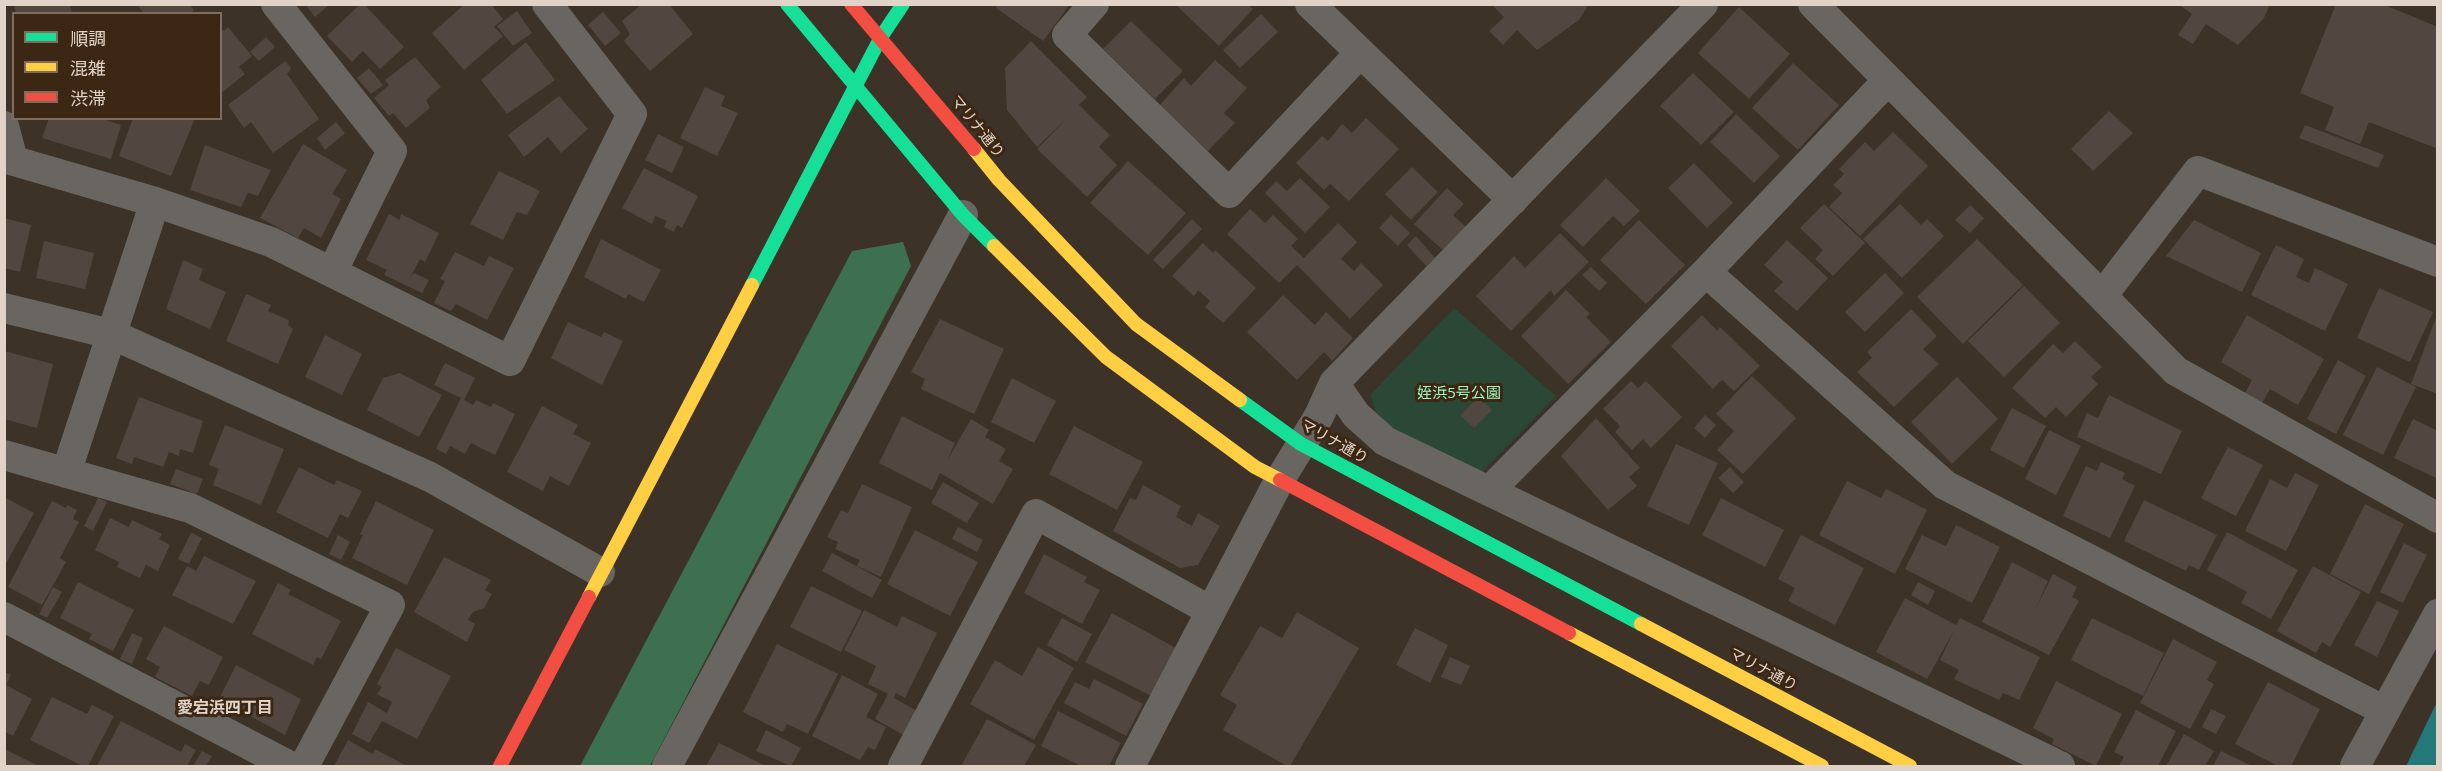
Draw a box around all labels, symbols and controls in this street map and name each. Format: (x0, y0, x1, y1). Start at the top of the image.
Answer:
legend (12, 12, 222, 120)
text: 順調 (70, 26, 106, 50)
text: 混雑 (70, 56, 106, 80)
text: 渋滞 (70, 86, 106, 110)
street label: マリナ通り (946, 92, 1008, 162)
park label: 姪浜5号公園 (1417, 385, 1501, 403)
street label: マリナ通り (1297, 416, 1371, 468)
street label: マリナ通り (1726, 644, 1800, 696)
district label: 愛宕浜四丁目 (177, 698, 273, 718)

